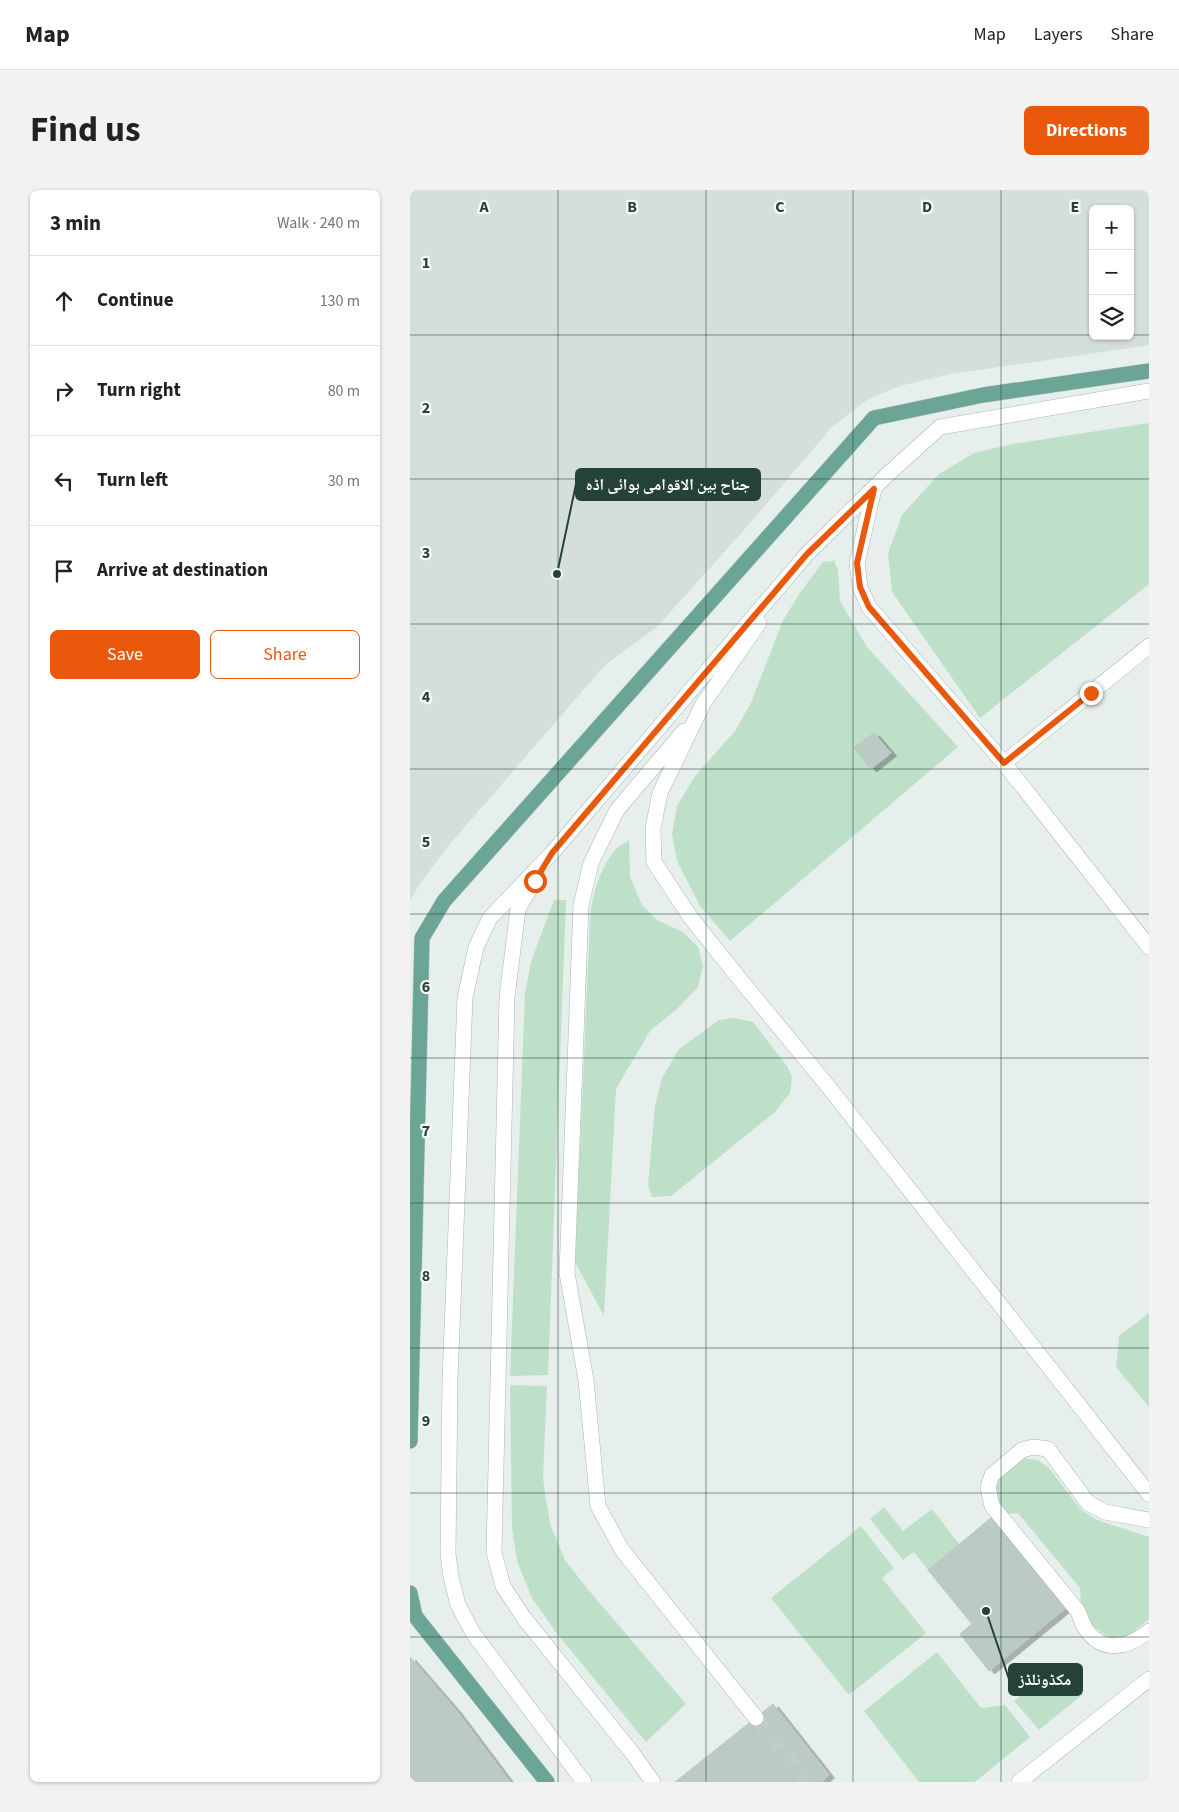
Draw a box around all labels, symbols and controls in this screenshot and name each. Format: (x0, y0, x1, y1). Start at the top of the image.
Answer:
text: Map (25, 17, 70, 52)
text: Map (974, 22, 1006, 47)
text: Layers (1034, 22, 1083, 47)
text: Share (1111, 22, 1154, 47)
text: Find us (30, 105, 140, 155)
button: Directions (1024, 106, 1149, 155)
text: A (478, 196, 489, 218)
text: B (627, 196, 637, 218)
text: C (775, 196, 785, 218)
text: D (922, 196, 932, 218)
text: E (1071, 196, 1079, 218)
map controls (1089, 205, 1134, 340)
button: + (1089, 205, 1134, 250)
text: 3 min (50, 208, 101, 238)
text: Walk · 240 m (277, 212, 360, 234)
button: − (1089, 250, 1134, 295)
text: 1 (422, 252, 430, 274)
icon: ahead (50, 287, 78, 315)
text: Continue (97, 287, 174, 314)
text: 130 m (320, 290, 360, 312)
button: layers (1089, 295, 1134, 340)
icon: right (50, 377, 78, 405)
text: Turn right (97, 377, 181, 404)
text: 80 m (328, 380, 360, 402)
text: 2 (422, 397, 430, 419)
icon: left (50, 467, 78, 495)
text: Turn left (97, 467, 168, 494)
callout: جناح بین الاقوامی ہوائی اڈہ (576, 469, 760, 500)
text: 30 m (328, 470, 360, 492)
text: جناح بین الاقوامی ہوائی اڈہ (586, 474, 750, 496)
text: 3 (422, 542, 430, 564)
icon: arrive (50, 557, 78, 585)
text: Arrive at destination (97, 557, 268, 584)
button: Save (50, 630, 200, 679)
button: Share (210, 630, 360, 679)
route end (1080, 682, 1103, 705)
text: 4 (422, 686, 431, 708)
text: 5 (422, 831, 430, 853)
route start (524, 870, 547, 893)
text: 6 (422, 976, 430, 998)
text: 7 (422, 1120, 430, 1142)
text: 8 (422, 1265, 430, 1287)
text: 9 (422, 1410, 430, 1432)
callout: مکڈونلڈز (1009, 1664, 1082, 1695)
text: مکڈونلڈز (1018, 1669, 1071, 1691)

